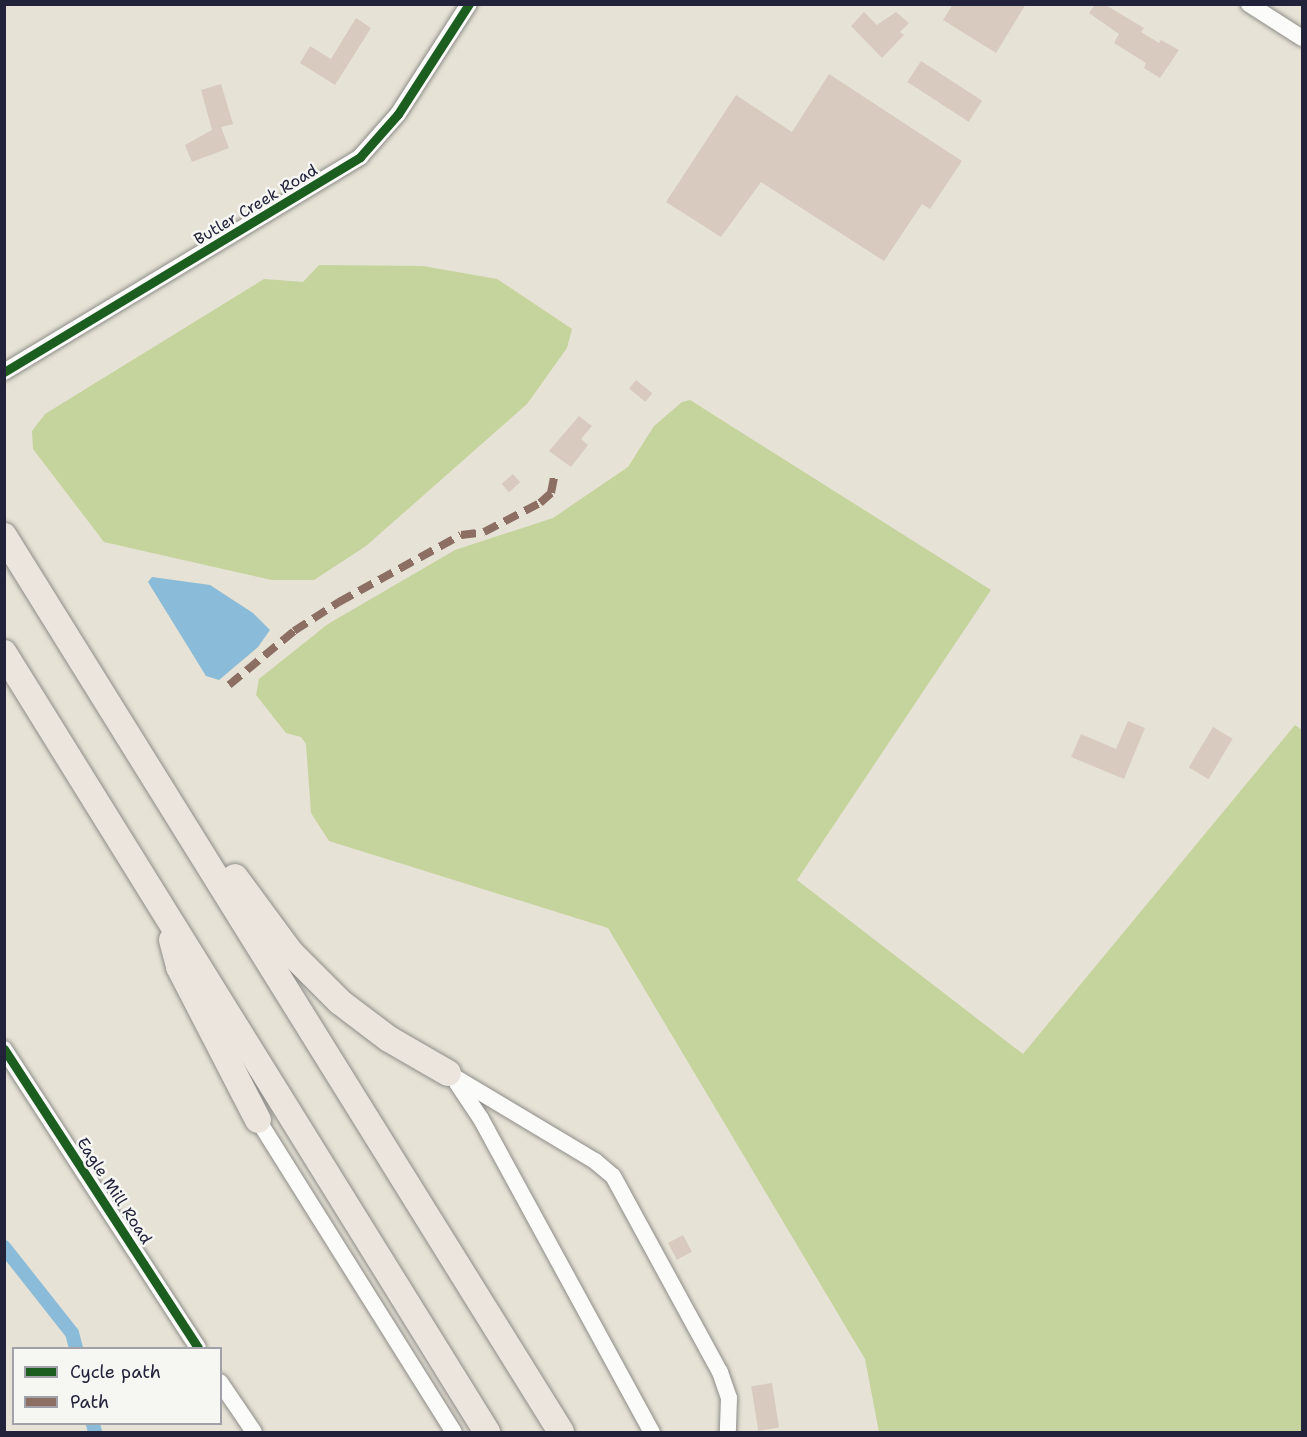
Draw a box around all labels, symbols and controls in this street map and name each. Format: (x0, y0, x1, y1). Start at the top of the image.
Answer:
street label: Butler Creek Road (191, 161, 321, 249)
street label: Eagle Mill Road (72, 1134, 156, 1248)
legend (12, 1347, 222, 1425)
text: Cycle path (70, 1360, 161, 1384)
text: Path (70, 1390, 109, 1414)

